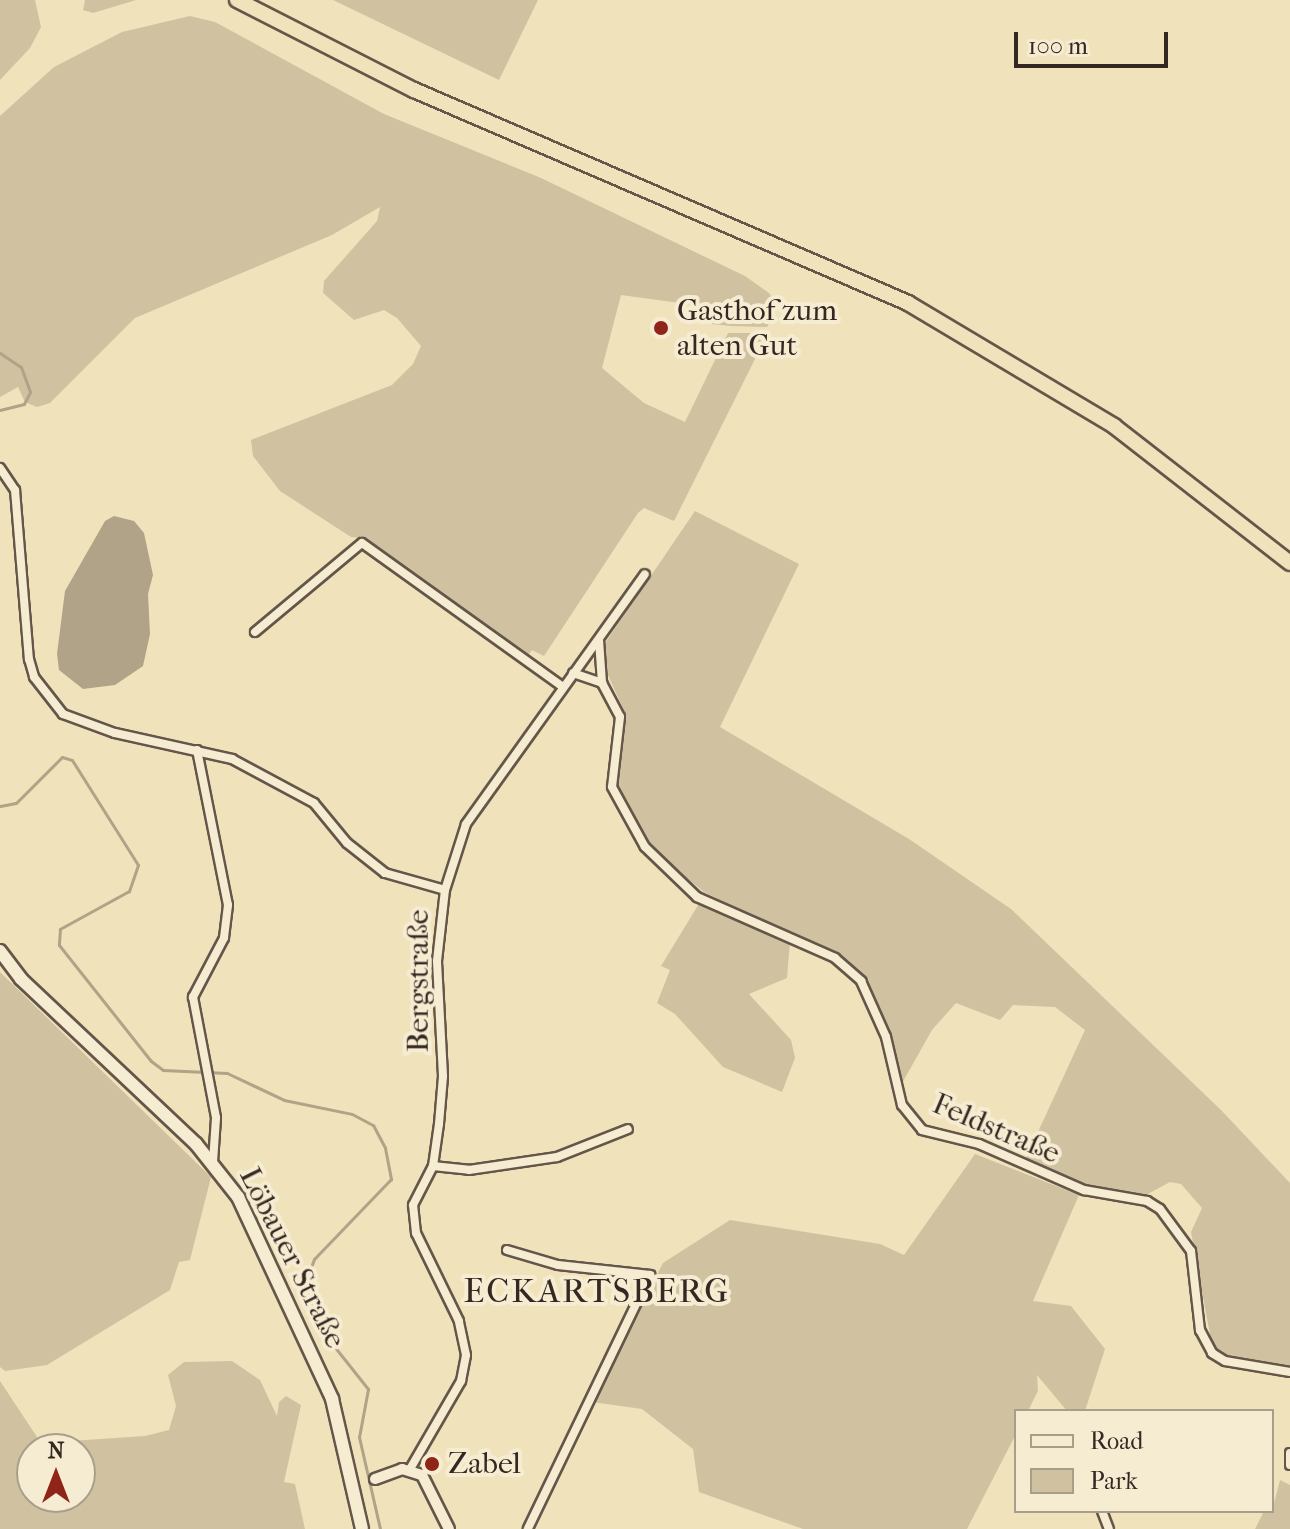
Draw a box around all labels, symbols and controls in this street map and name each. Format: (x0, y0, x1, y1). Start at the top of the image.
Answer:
scale bar (1018, 16, 1172, 66)
text: 100 m (1028, 32, 1088, 60)
place label: Gasthof zum alten Gut (677, 293, 837, 364)
marker: Gasthof zum alten Gut (652, 319, 670, 337)
street label: Bergstraße (401, 910, 437, 1052)
street label: Feldstraße (927, 1086, 1065, 1172)
street label: Löbauer Straße (231, 1162, 353, 1354)
district label: ECKARTSBERG (464, 1272, 730, 1312)
legend (1014, 1409, 1274, 1513)
text: Road (1090, 1427, 1143, 1455)
north arrow (16, 1433, 96, 1513)
text: N (48, 1438, 64, 1464)
place label: Zabel (448, 1446, 521, 1482)
marker: Zabel (423, 1455, 441, 1473)
text: Park (1090, 1467, 1138, 1495)

